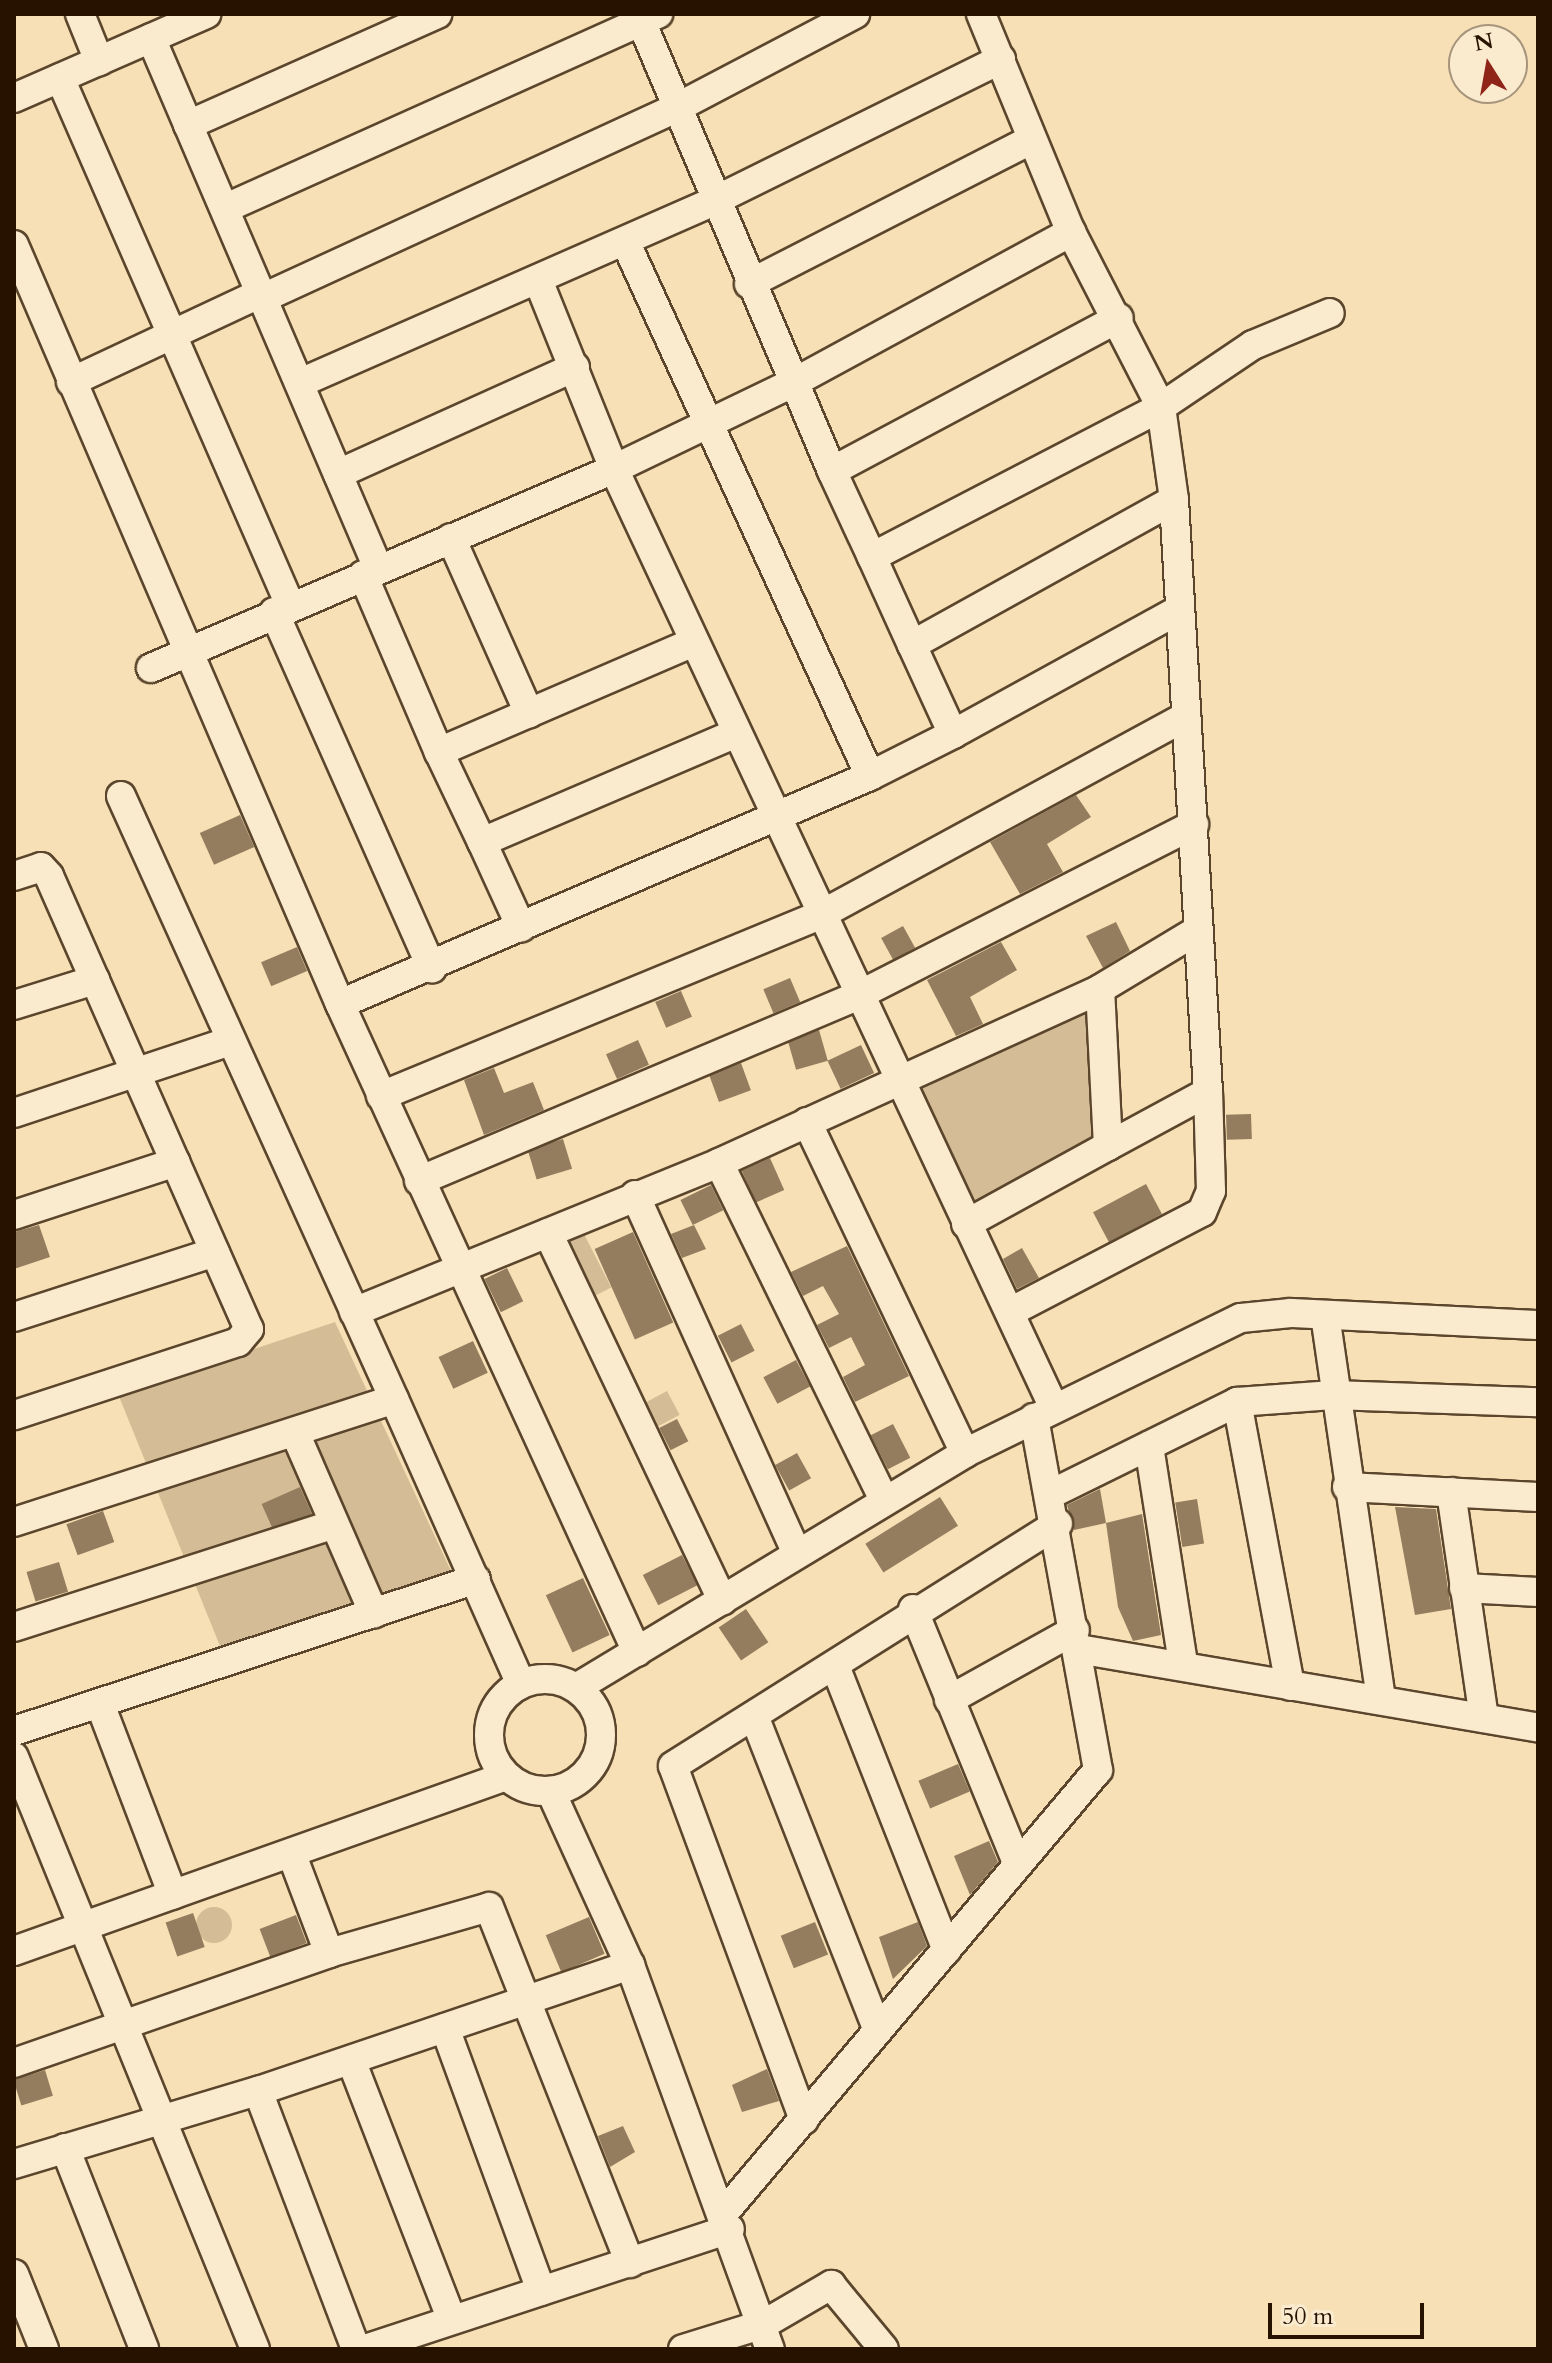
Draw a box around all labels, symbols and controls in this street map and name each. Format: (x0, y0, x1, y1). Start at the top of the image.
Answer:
north arrow (1448, 24, 1528, 104)
text: N (1472, 26, 1496, 59)
scale bar (1272, 2287, 1428, 2337)
text: 50 m (1282, 2300, 1333, 2333)

